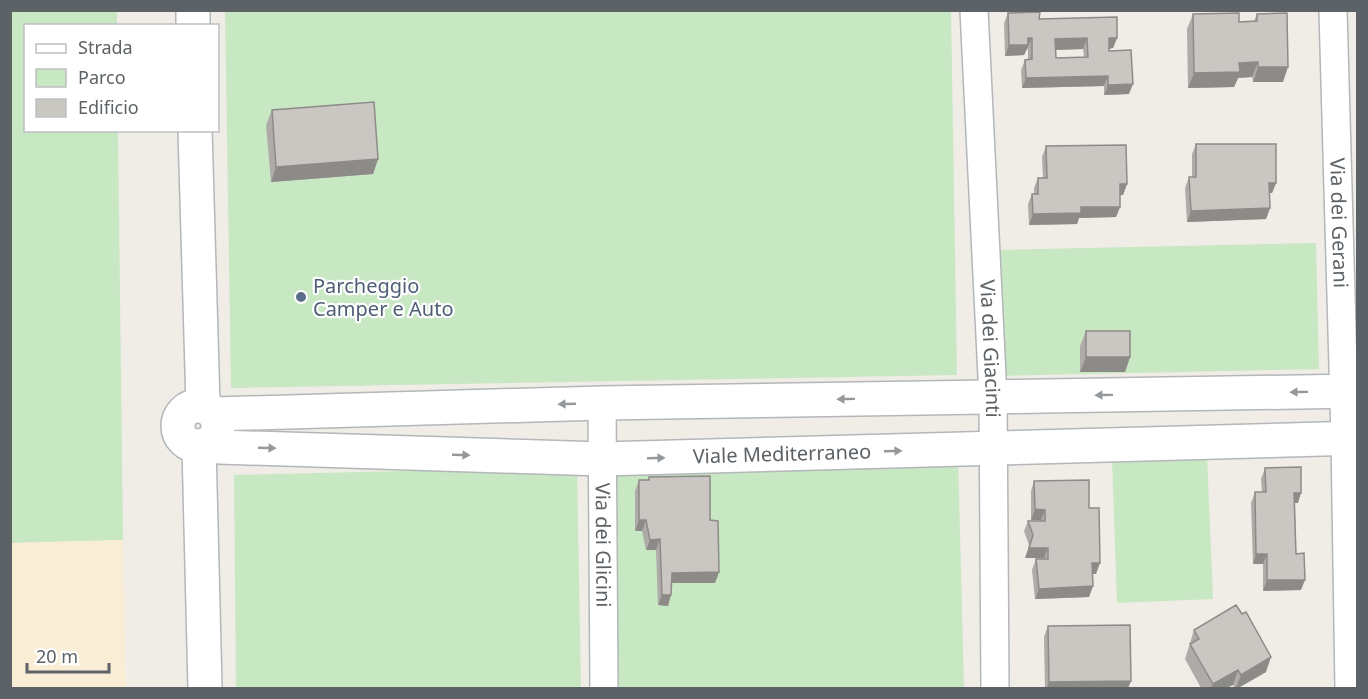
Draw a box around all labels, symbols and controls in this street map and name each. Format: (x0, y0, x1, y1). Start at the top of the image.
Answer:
legend (24, 24, 219, 132)
text: Strada (78, 35, 133, 59)
text: Parco (78, 65, 126, 89)
text: Edificio (78, 95, 139, 119)
street label: Via dei Gerani (1324, 158, 1355, 288)
place label: Parcheggio Camper e Auto (313, 272, 454, 322)
street label: Via dei Giacinti (974, 279, 1007, 418)
marker: Parcheggio Camper e Auto (294, 290, 308, 304)
one-way arrow (1290, 387, 1309, 397)
one-way arrow (1095, 390, 1114, 400)
one-way arrow (837, 394, 856, 404)
one-way arrow (558, 400, 577, 409)
street label: Viale Mediterraneo (692, 438, 872, 469)
one-way arrow (257, 443, 276, 453)
one-way arrow (884, 446, 903, 456)
one-way arrow (452, 450, 471, 459)
one-way arrow (647, 453, 666, 462)
street label: Via dei Glicini (590, 482, 617, 607)
scale bar (27, 636, 110, 674)
text: 20 m (36, 644, 78, 668)

